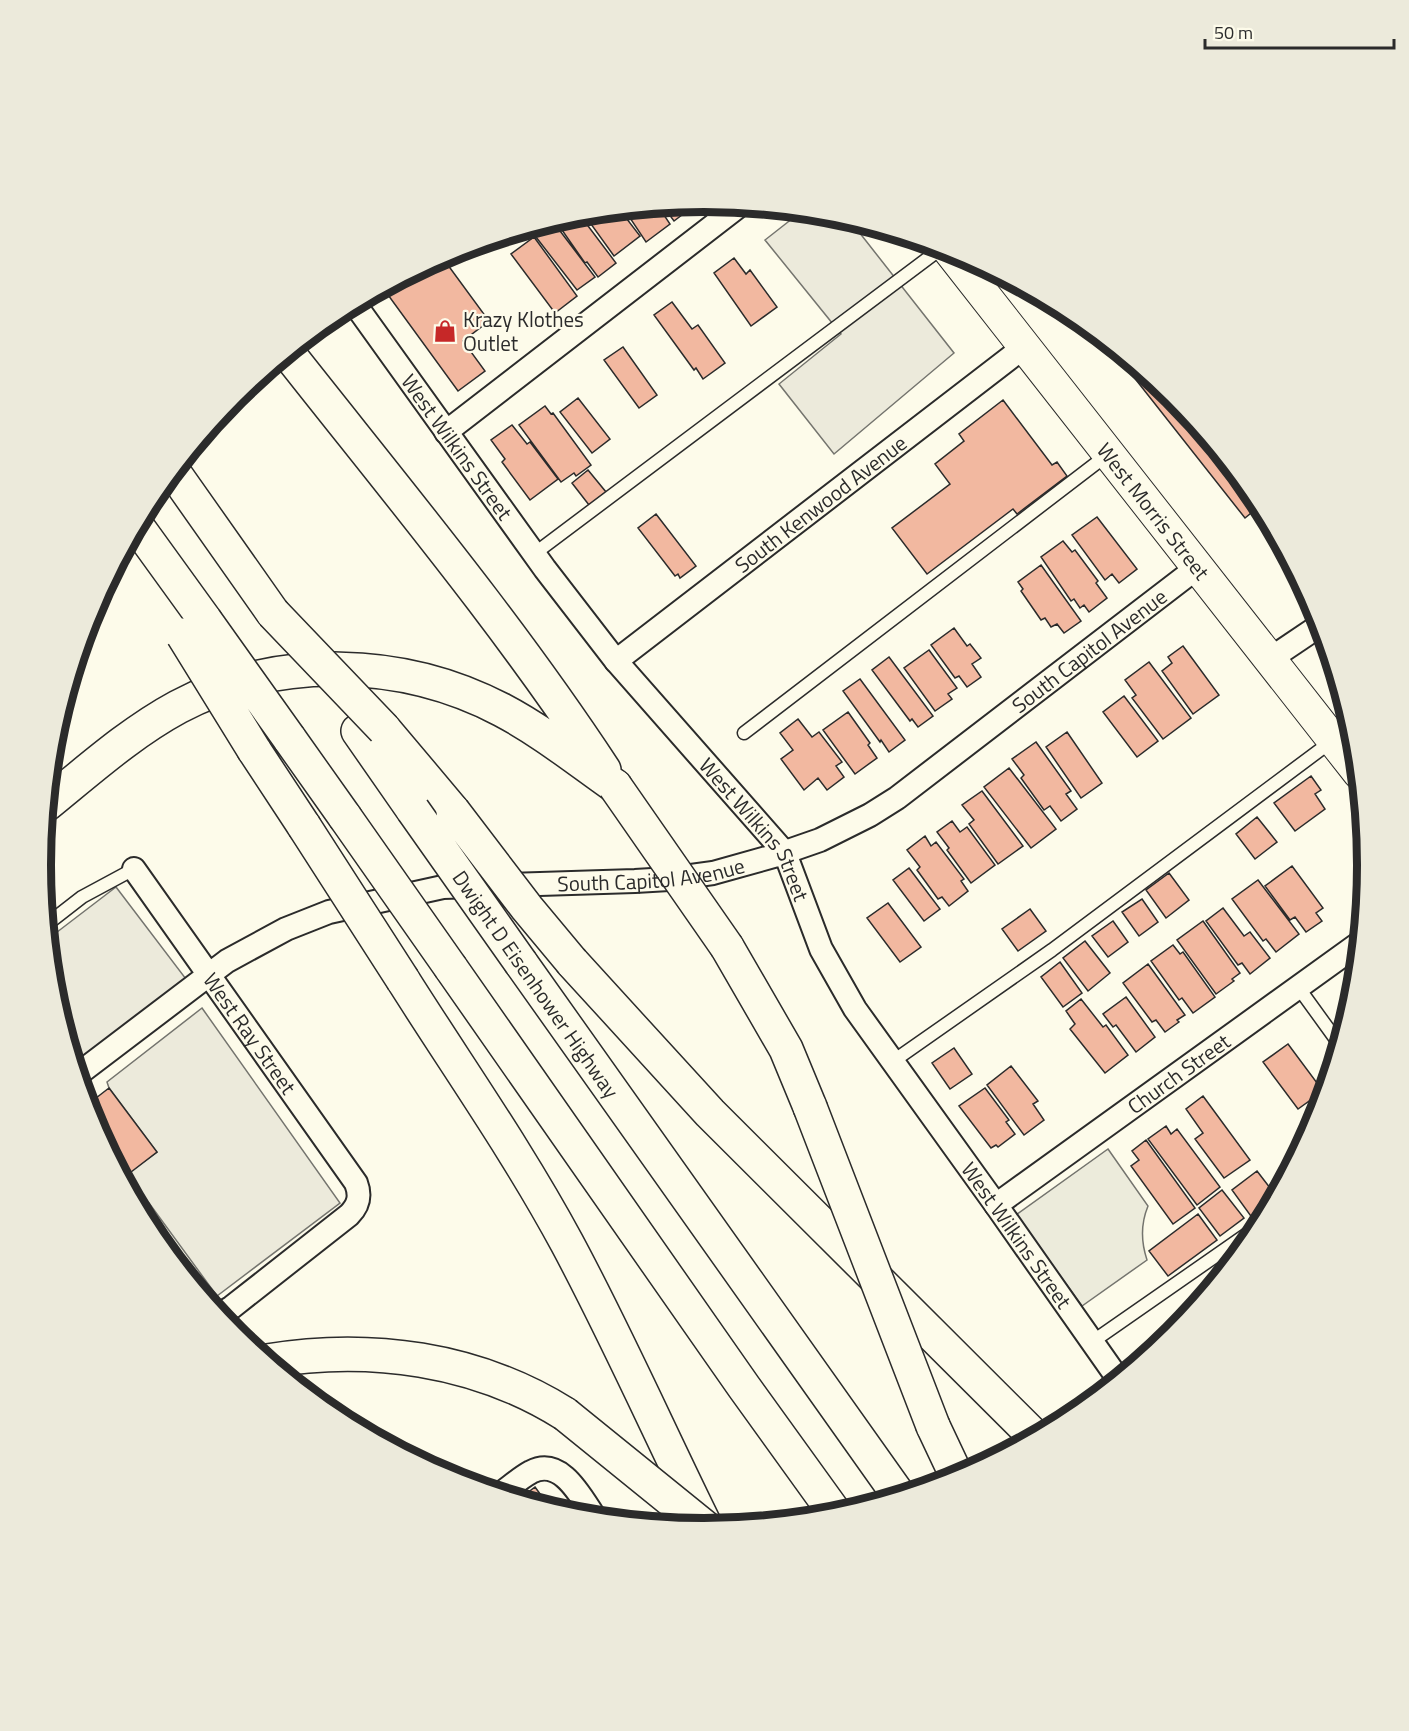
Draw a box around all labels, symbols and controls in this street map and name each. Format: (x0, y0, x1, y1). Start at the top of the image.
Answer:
scale bar (1205, 12, 1394, 50)
text: 50 m (1214, 19, 1253, 46)
place label: Krazy Klothes Outlet (463, 303, 584, 359)
shop icon: Krazy Klothes Outlet (432, 318, 458, 344)
street label: West Wilkins Street (394, 367, 521, 527)
street label: South Kenwood Avenue (728, 427, 913, 580)
street label: West Morris Street (1089, 435, 1218, 587)
street label: South Capitol Avenue (1005, 581, 1173, 721)
street label: West Wilkins Street (692, 750, 818, 906)
street label: South Capitol Avenue (557, 849, 748, 899)
street label: Dwight D Eisenhower Highway (445, 863, 627, 1105)
street label: West Ray Street (196, 966, 305, 1101)
street label: Church Street (1120, 1025, 1237, 1122)
street label: West Wilkins Street (954, 1155, 1080, 1315)

